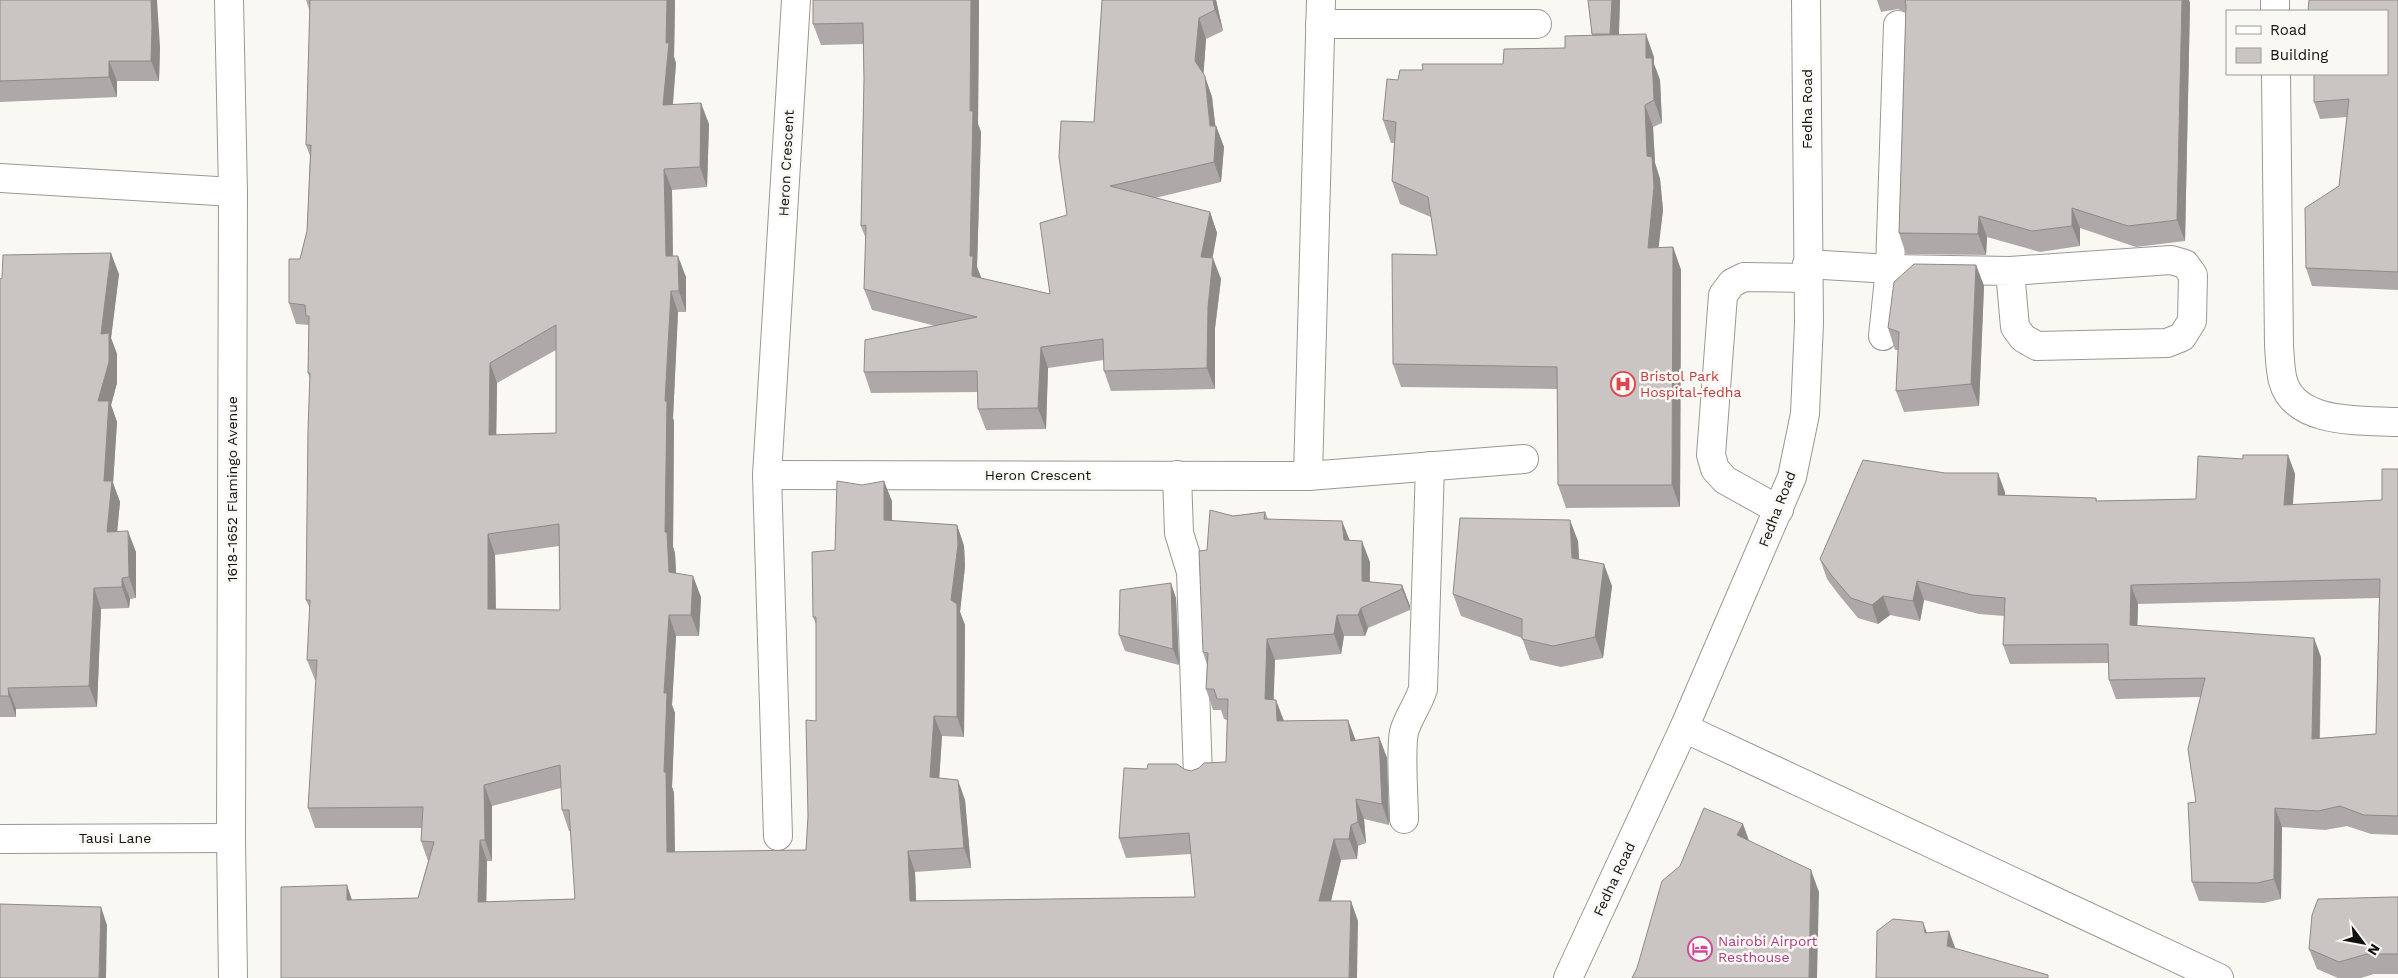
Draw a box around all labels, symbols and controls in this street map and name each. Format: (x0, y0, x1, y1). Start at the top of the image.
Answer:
legend (2226, 10, 2388, 75)
text: Road (2270, 21, 2307, 39)
text: Building (2270, 46, 2328, 64)
street label: Fedha Road (1799, 69, 1815, 149)
street label: Heron Crescent (775, 109, 797, 217)
place label: Bristol Park Hospital-fedha (1640, 368, 1742, 400)
hospital icon: Bristol Park Hospital-fedha (1610, 371, 1636, 397)
street label: 1618-1652 Flamingo Avenue (224, 396, 240, 582)
street label: Heron Crescent (985, 467, 1091, 483)
street label: Fedha Road (1755, 469, 1799, 549)
street label: Tausi Lane (79, 830, 151, 846)
street label: Fedha Road (1590, 839, 1638, 919)
north arrow (2338, 918, 2388, 968)
place label: Nairobi Airport Resthouse (1718, 933, 1818, 965)
hotel icon: Nairobi Airport Resthouse (1687, 936, 1713, 962)
text: N (2364, 941, 2384, 959)

